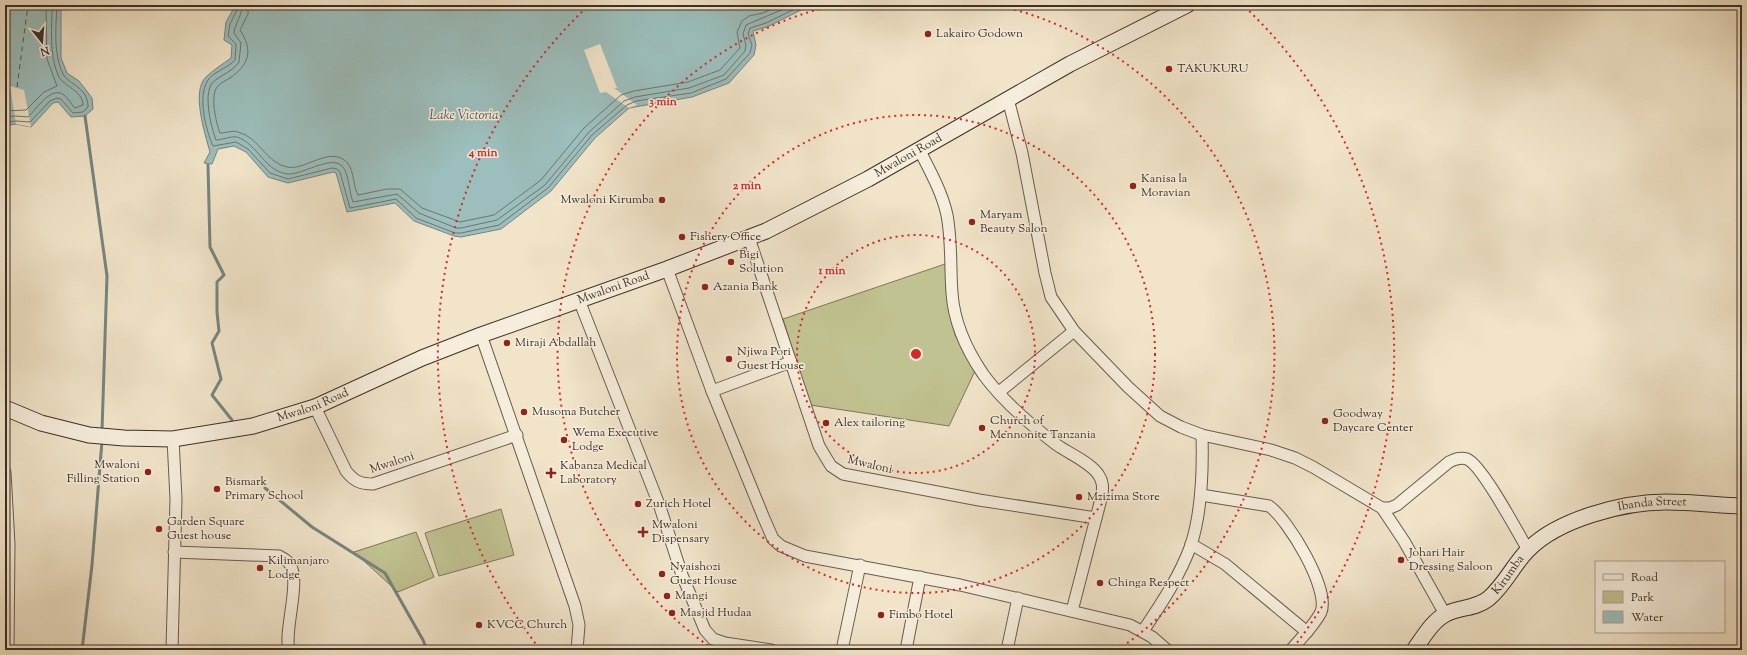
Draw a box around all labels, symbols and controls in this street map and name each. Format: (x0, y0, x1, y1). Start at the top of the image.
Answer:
north arrow (22, 22, 62, 62)
place label: Lakairo Godown (936, 25, 1023, 43)
marker: Lakairo Godown (923, 29, 933, 39)
text: N (38, 41, 52, 60)
place label: TAKUKURU (1177, 60, 1249, 78)
marker: TAKUKURU (1164, 64, 1174, 74)
text: 3 min (649, 93, 678, 111)
water label: Lake Victoria (429, 107, 499, 125)
street label: Mwaloni Road (871, 129, 946, 182)
text: 4 min (467, 144, 498, 162)
place label: Kanisa la Moravian (1141, 170, 1191, 202)
text: 2 min (733, 177, 762, 195)
marker: Kanisa la Moravian (1128, 181, 1138, 191)
place label: Mwaloni Kirumba (560, 191, 654, 209)
marker: Mwaloni Kirumba (657, 195, 667, 205)
place label: Maryam Beauty Salon (980, 206, 1048, 238)
marker: Maryam Beauty Salon (967, 217, 977, 227)
place label: Fishery Office (690, 228, 761, 246)
marker: Fishery Office (677, 232, 687, 242)
place label: Bigi Solution (739, 246, 784, 278)
marker: Bigi Solution (726, 257, 736, 267)
text: 1 min (817, 262, 846, 280)
street label: Mwaloni Road (575, 267, 652, 309)
place label: Azania Bank (713, 278, 779, 296)
marker: Azania Bank (700, 282, 710, 292)
place label: Miraji Abdallah (515, 334, 596, 352)
marker: Miraji Abdallah (502, 338, 512, 348)
place label: Njiwa Pori Guest House (737, 343, 804, 375)
centre of rings (909, 347, 923, 361)
marker: Njiwa Pori Guest House (724, 354, 734, 364)
street label: Mwaloni Road (275, 384, 352, 427)
place label: Musoma Butcher (532, 403, 621, 421)
place label: Goodway Daycare Center (1333, 405, 1414, 437)
marker: Musoma Butcher (519, 407, 529, 417)
place label: Church of Mennonite Tanzania (990, 412, 1096, 444)
place label: Alex tailoring (834, 414, 905, 432)
marker: Goodway Daycare Center (1320, 416, 1330, 426)
marker: Alex tailoring (821, 418, 831, 428)
marker: Church of Mennonite Tanzania (977, 423, 987, 433)
place label: Wema Executive Lodge (572, 424, 659, 456)
marker: Wema Executive Lodge (559, 435, 569, 445)
street label: Mwaloni (368, 447, 417, 479)
street label: Mwaloni (846, 451, 895, 479)
place label: Mwaloni Filling Station (67, 456, 141, 488)
place label: Kabanza Medical Laboratory (560, 457, 647, 489)
marker: Mwaloni Filling Station (143, 467, 153, 477)
marker: Kabanza Medical Laboratory (545, 467, 557, 479)
place label: Bismark Primary School (225, 473, 304, 505)
marker: Bismark Primary School (212, 484, 222, 494)
place label: Mzizima Store (1087, 488, 1160, 506)
marker: Mzizima Store (1074, 492, 1084, 502)
street label: Ibanda Street (1616, 493, 1687, 516)
place label: Zurich Hotel (646, 495, 712, 513)
marker: Zurich Hotel (633, 499, 643, 509)
place label: Garden Square Guest house (167, 513, 245, 545)
place label: Mwaloni Dispensary (652, 516, 710, 548)
marker: Garden Square Guest house (154, 524, 164, 534)
marker: Mwaloni Dispensary (637, 526, 649, 538)
place label: Johari Hair Dressing Saloon (1408, 544, 1493, 576)
street label: Kirumba (1488, 551, 1529, 599)
place label: Kilimanjaro Lodge (268, 552, 329, 584)
marker: Johari Hair Dressing Saloon (1396, 555, 1406, 565)
place label: Nyaishozi Guest House (670, 558, 737, 590)
legend (1595, 561, 1725, 633)
marker: Kilimanjaro Lodge (255, 563, 265, 573)
marker: Nyaishozi Guest House (657, 569, 667, 579)
text: Road (1631, 569, 1658, 587)
place label: Chinga Respect (1108, 574, 1189, 592)
marker: Chinga Respect (1095, 578, 1105, 588)
place label: Mangi (675, 587, 708, 605)
text: Park (1631, 589, 1654, 607)
marker: Mangi (662, 591, 672, 601)
place label: Masjid Hudaa (680, 604, 752, 622)
place label: Fimbo Hotel (889, 606, 954, 624)
marker: Masjid Hudaa (667, 608, 677, 618)
text: Water (1631, 609, 1664, 627)
marker: Fimbo Hotel (876, 610, 886, 620)
place label: KVCC Church (487, 616, 567, 634)
marker: KVCC Church (474, 620, 484, 630)

